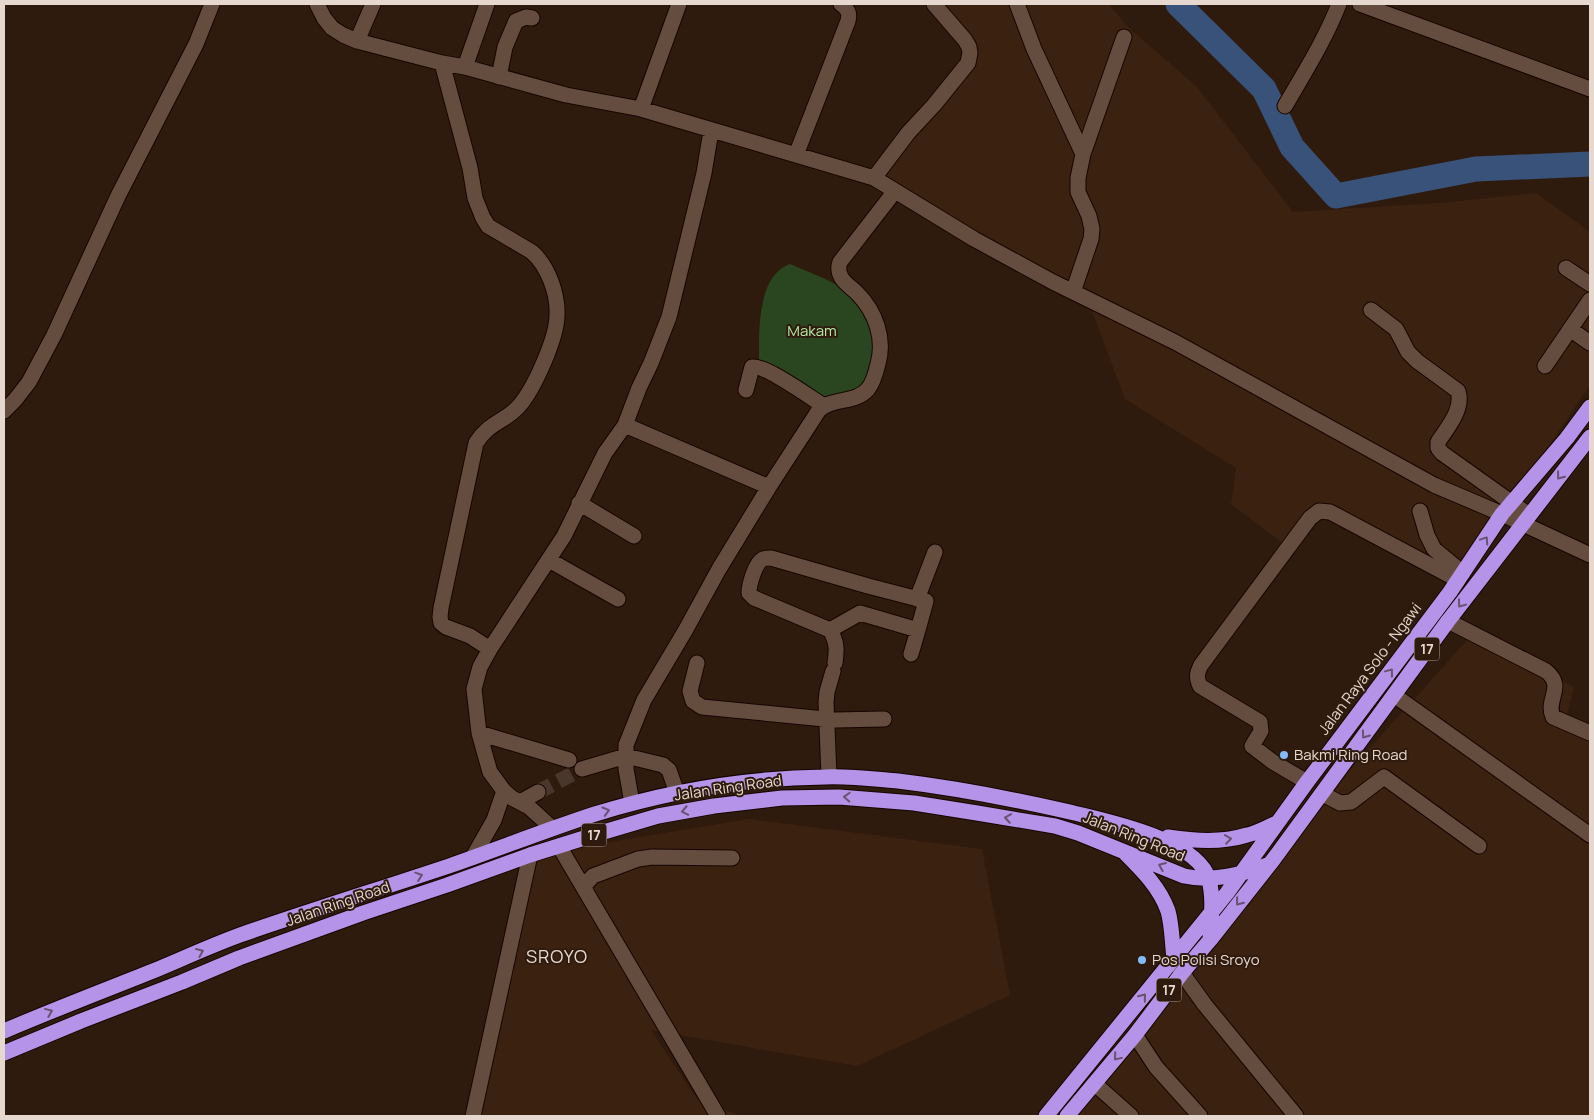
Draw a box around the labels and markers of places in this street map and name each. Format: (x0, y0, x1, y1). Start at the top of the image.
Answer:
place label: Bakmi Ring Road (1294, 744, 1408, 765)
marker: Bakmi Ring Road (1278, 749, 1290, 761)
place label: Pos Polisi Sroyo (1152, 949, 1260, 970)
marker: Pos Polisi Sroyo (1136, 954, 1148, 966)

